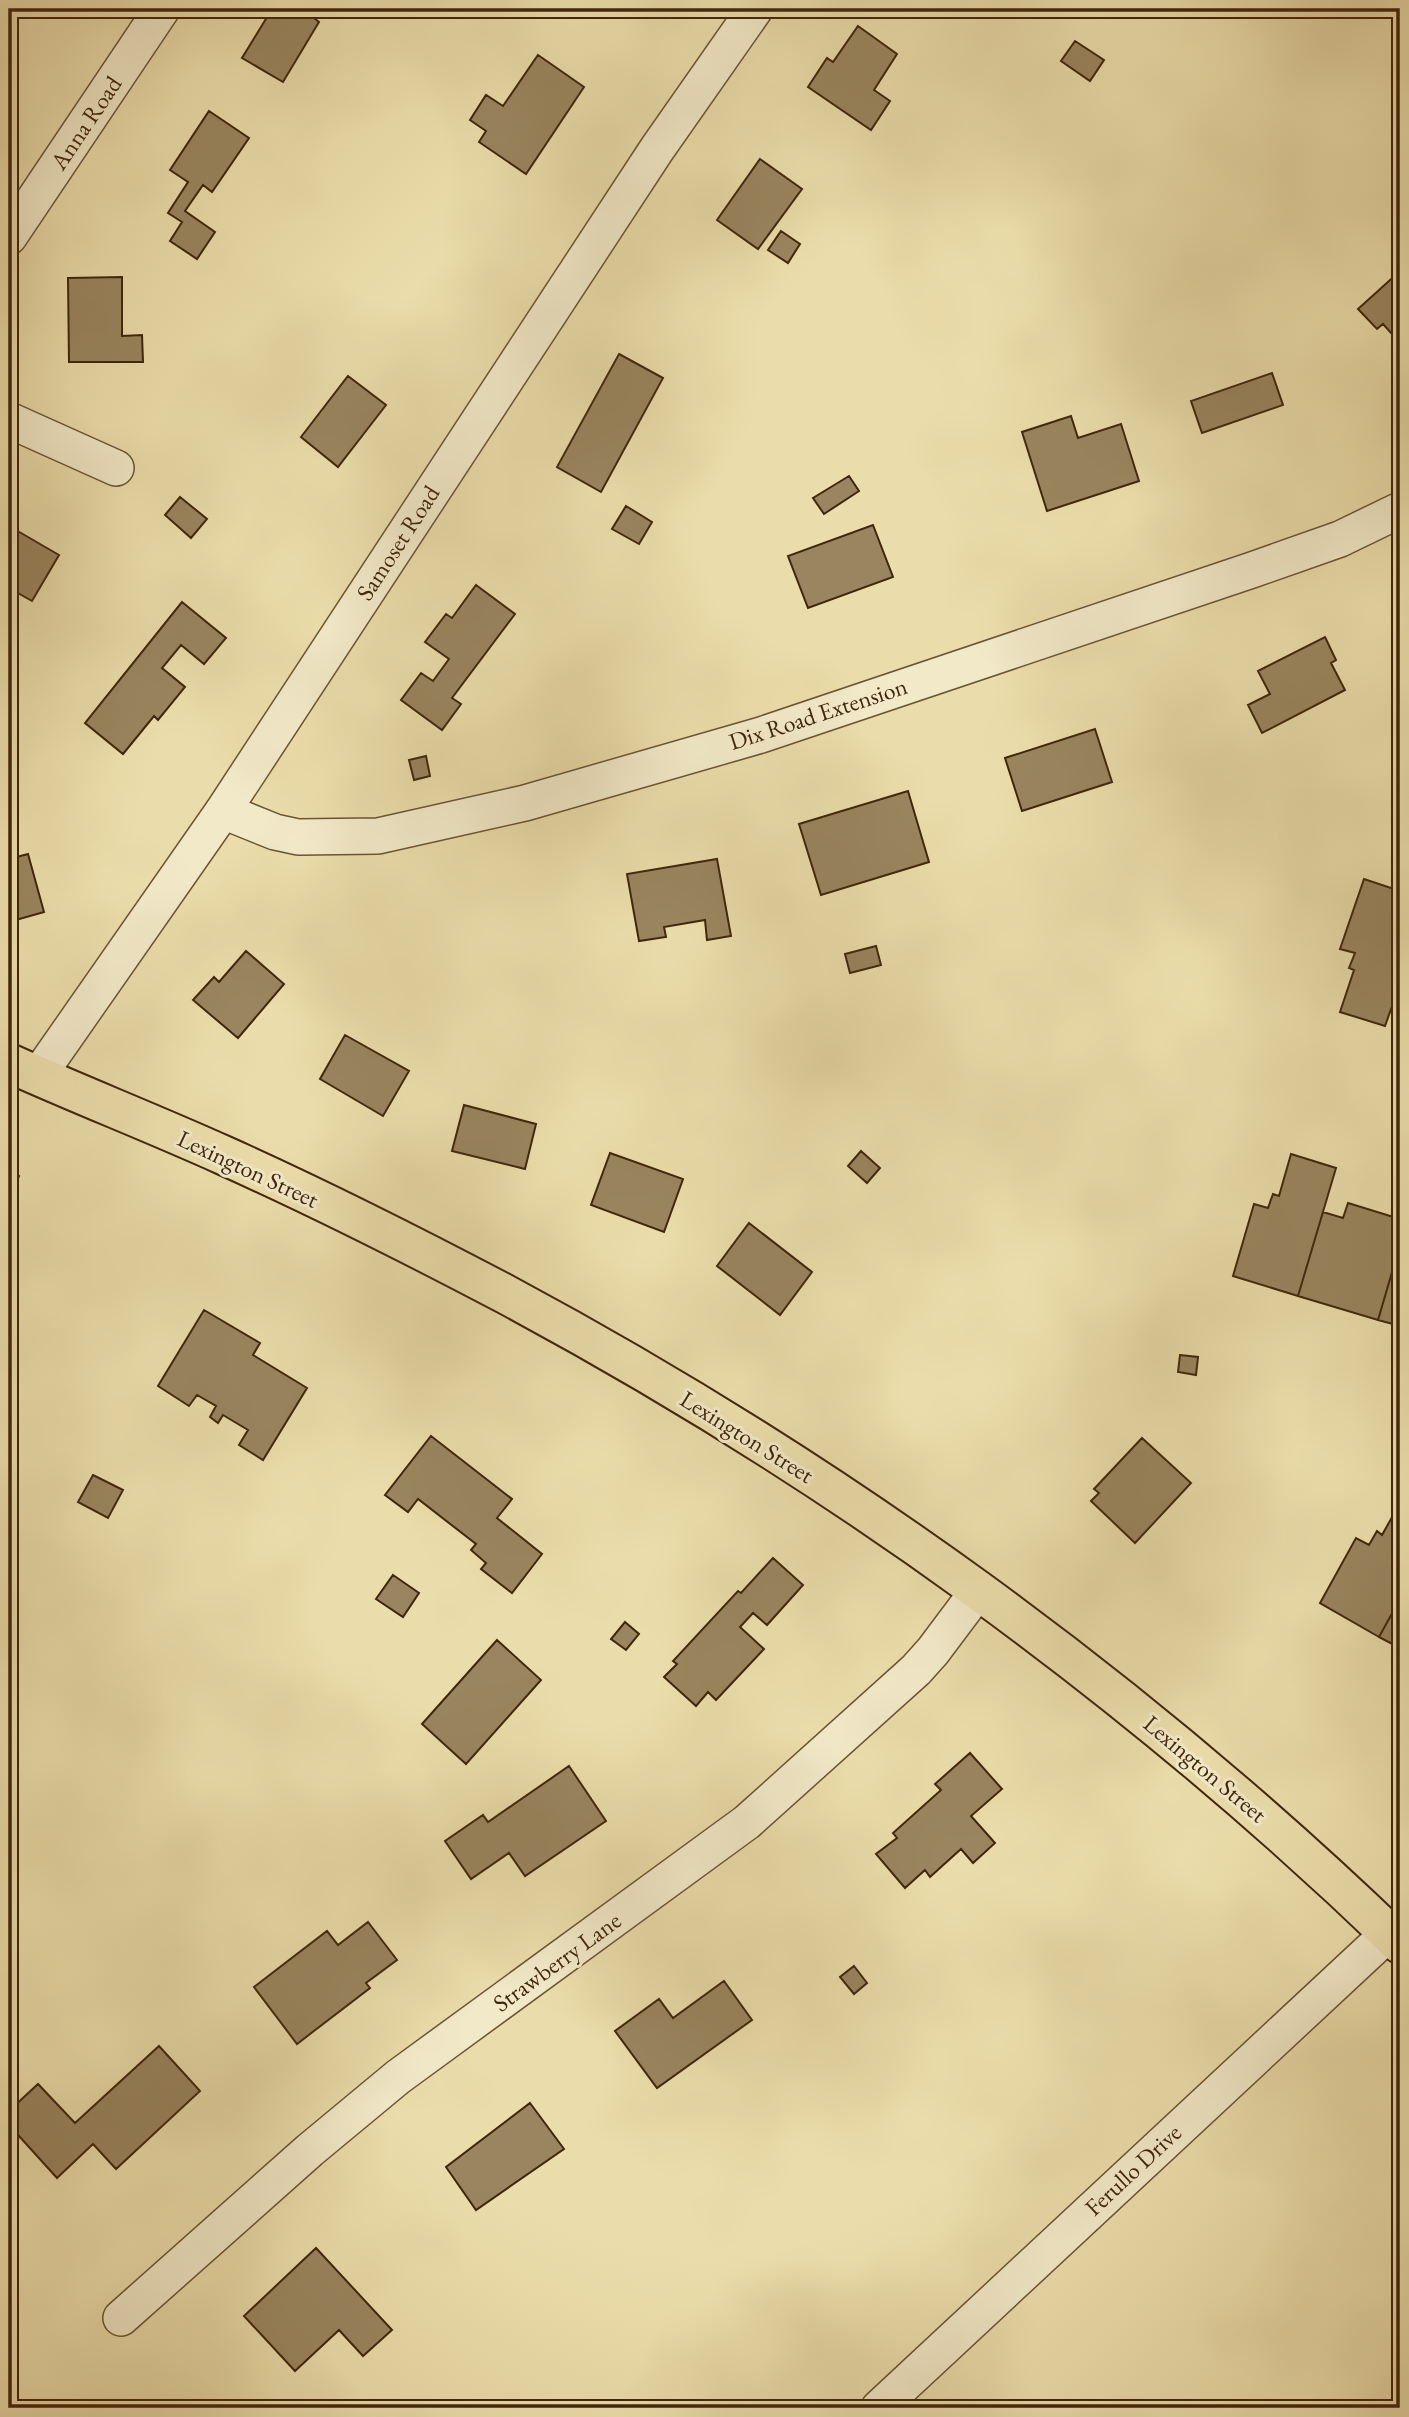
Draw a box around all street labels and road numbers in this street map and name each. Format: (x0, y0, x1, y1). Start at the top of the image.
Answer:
street label: Anna Road (42, 69, 129, 176)
street label: Samoset Road (349, 479, 447, 606)
street label: Dix Road Extension (725, 670, 911, 757)
street label: Lexington Street (173, 1122, 324, 1215)
street label: Lexington Street (675, 1383, 820, 1490)
street label: Lexington Street (1137, 1708, 1274, 1830)
street label: Strawberry Lane (487, 1905, 627, 2018)
street label: Ferullo Drive (1078, 2117, 1187, 2222)

